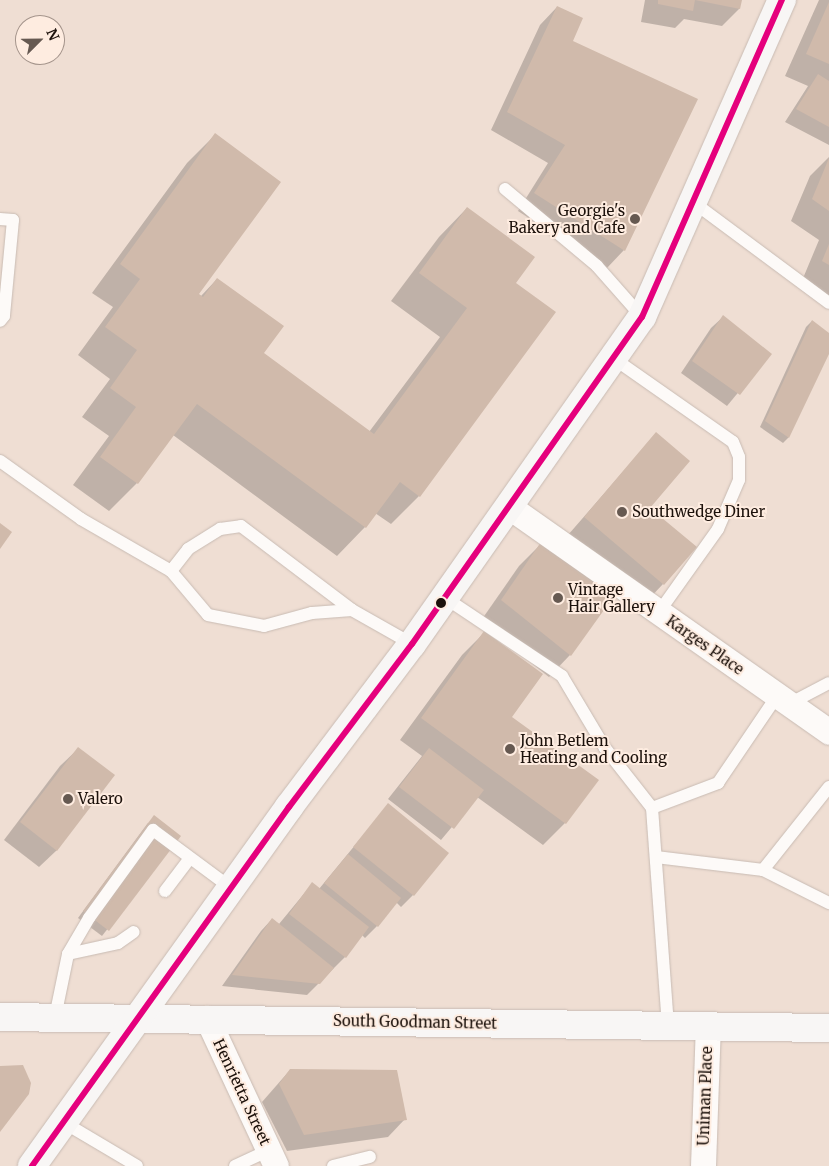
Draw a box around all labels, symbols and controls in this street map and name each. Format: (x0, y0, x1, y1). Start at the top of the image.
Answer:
north arrow (15, 15, 65, 65)
text: N (42, 26, 63, 43)
place label: Georgie's Bakery and Cafe (508, 201, 625, 236)
marker: Georgie's Bakery and Cafe (629, 213, 641, 225)
place label: Southwedge Diner (632, 503, 765, 521)
marker: Southwedge Diner (616, 506, 628, 518)
place label: Vintage Hair Gallery (568, 580, 655, 615)
marker: Vintage Hair Gallery (552, 592, 564, 604)
unlabelled marker (436, 598, 446, 608)
street label: Karges Place (663, 612, 747, 678)
place label: John Betlem Heating and Cooling (520, 731, 667, 766)
marker: John Betlem Heating and Cooling (504, 743, 516, 755)
place label: Valero (78, 790, 123, 808)
marker: Valero (62, 793, 74, 805)
street label: South Goodman Street (333, 1012, 497, 1032)
street label: Henrietta Street (209, 1036, 275, 1148)
street label: Uniman Place (694, 1046, 716, 1146)

